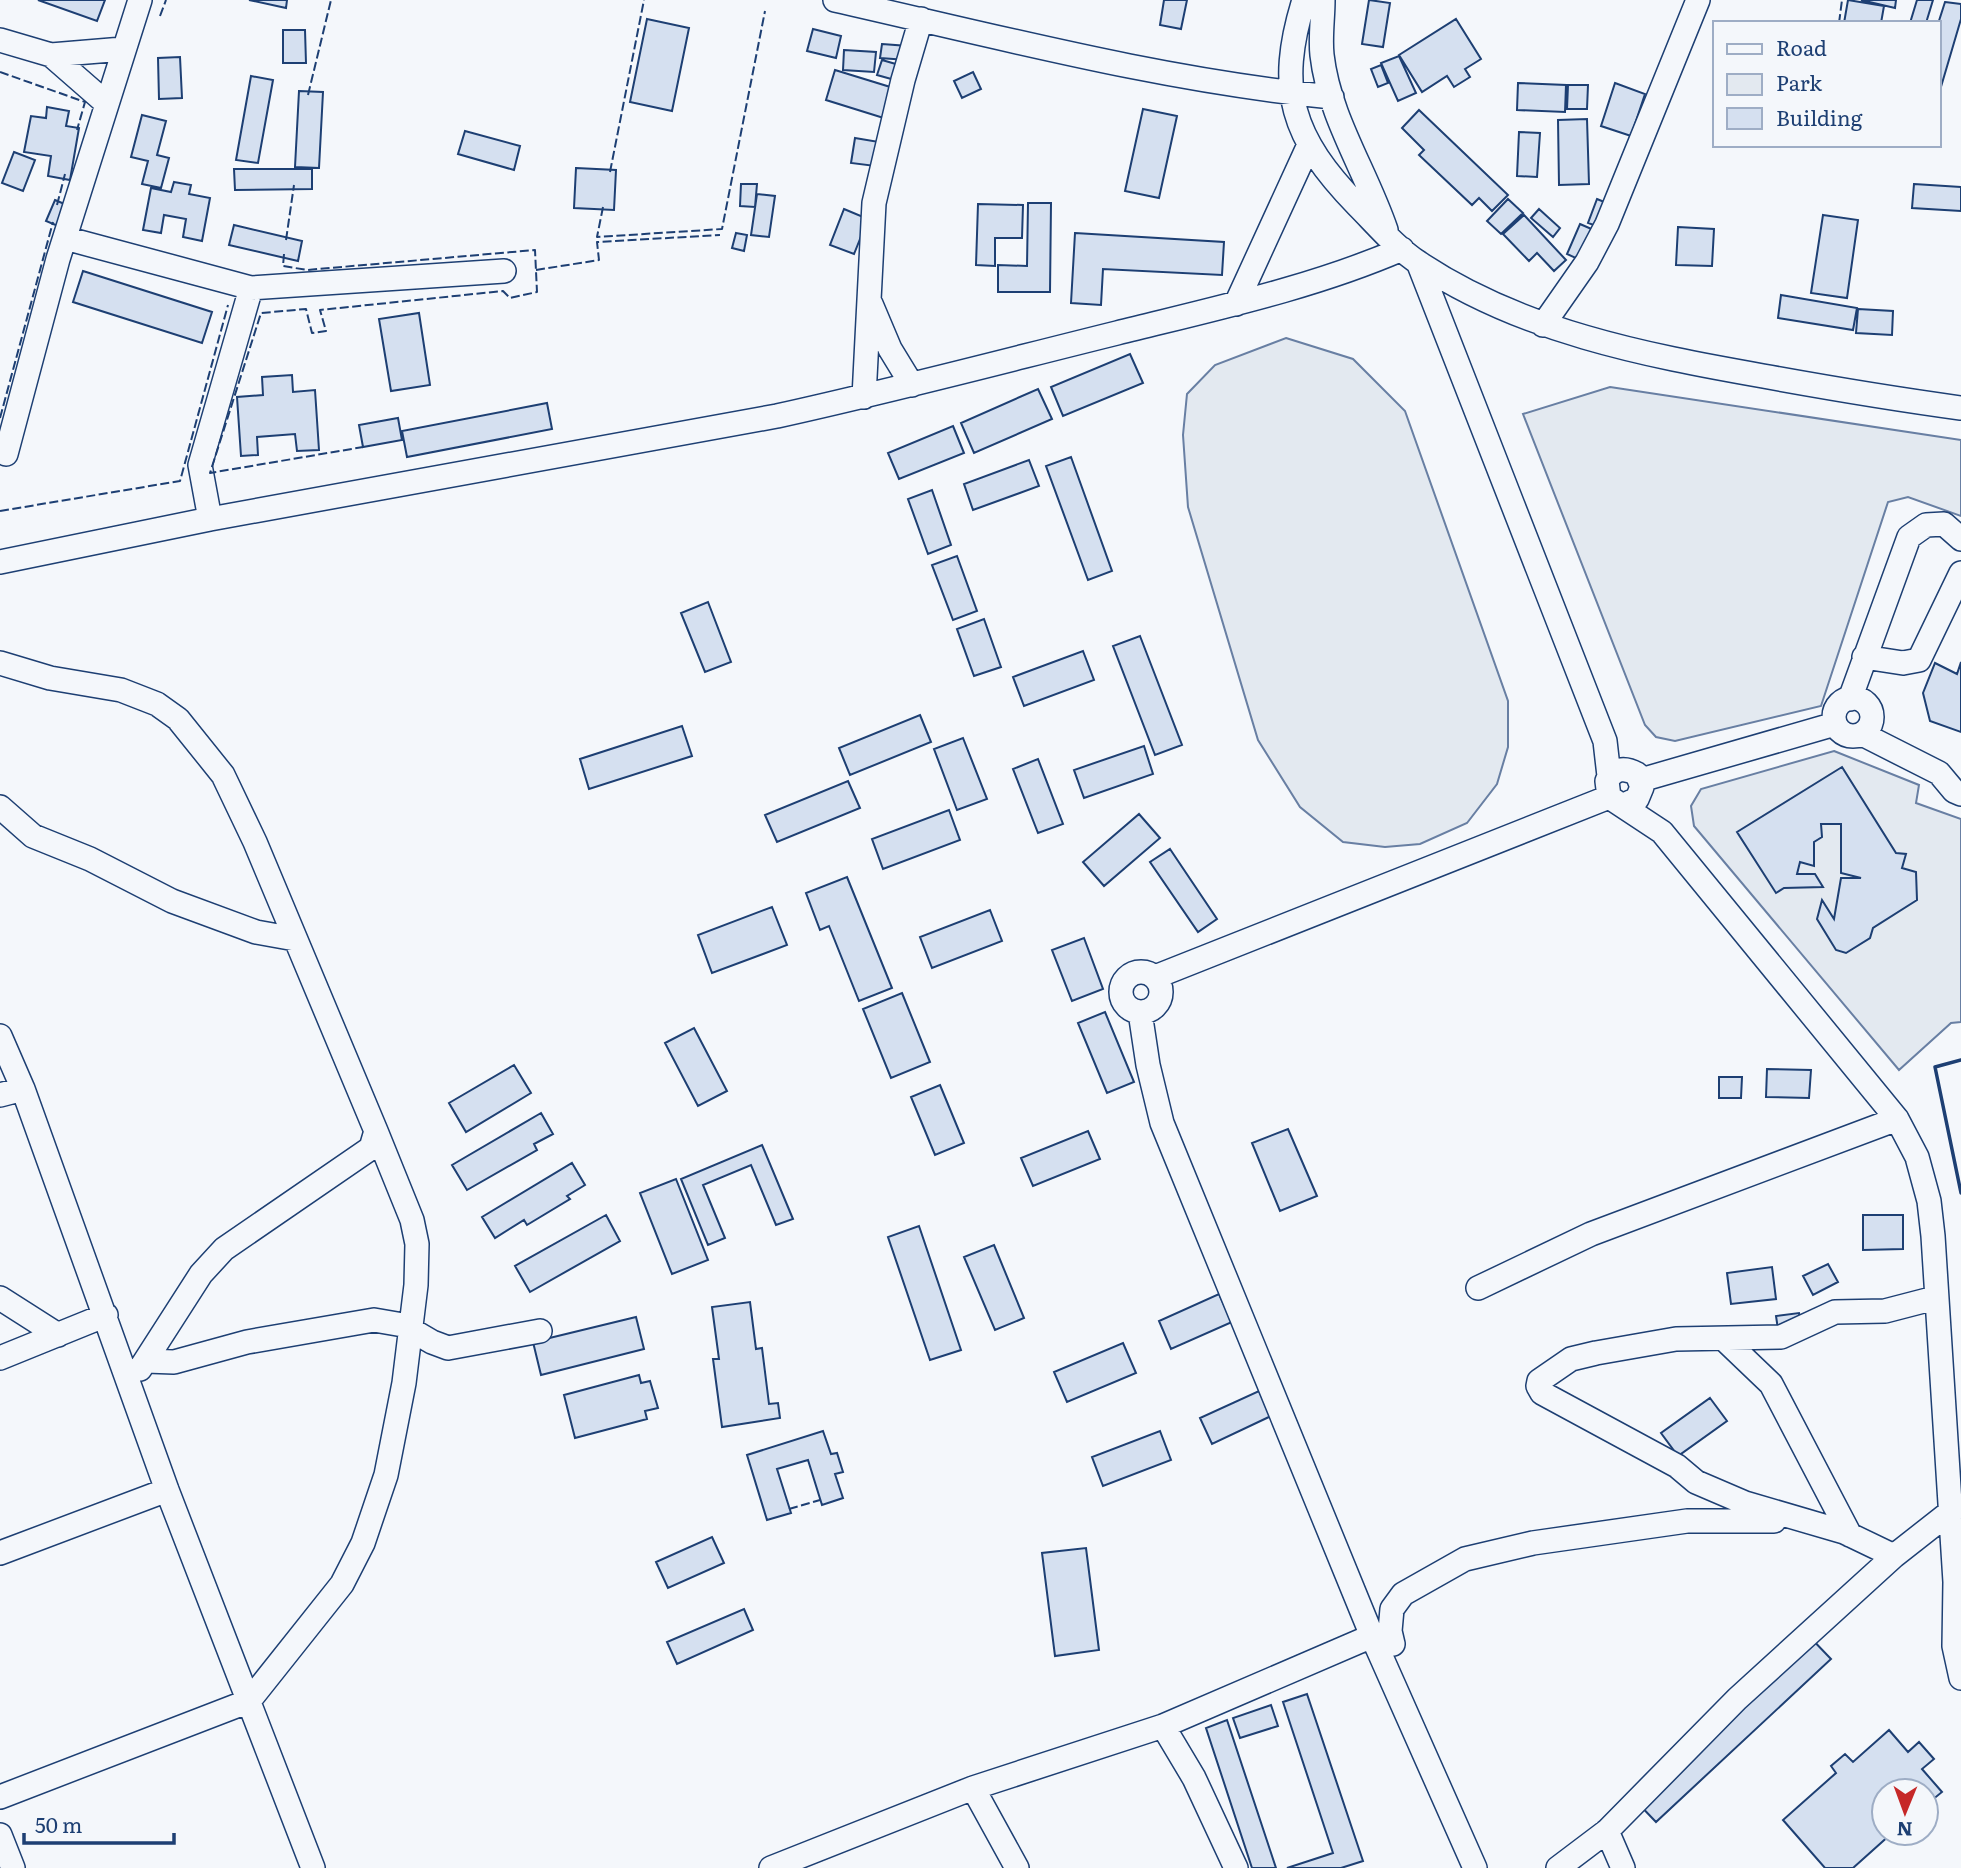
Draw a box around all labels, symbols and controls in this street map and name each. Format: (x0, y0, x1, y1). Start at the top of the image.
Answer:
legend (1713, 21, 1940, 147)
text: Road (1776, 31, 1827, 62)
text: Park (1776, 66, 1822, 97)
text: Building (1776, 101, 1863, 132)
north arrow (1870, 1777, 1940, 1847)
scale bar (24, 1801, 175, 1845)
text: 50 m (35, 1808, 82, 1839)
text: N (1896, 1816, 1913, 1844)

